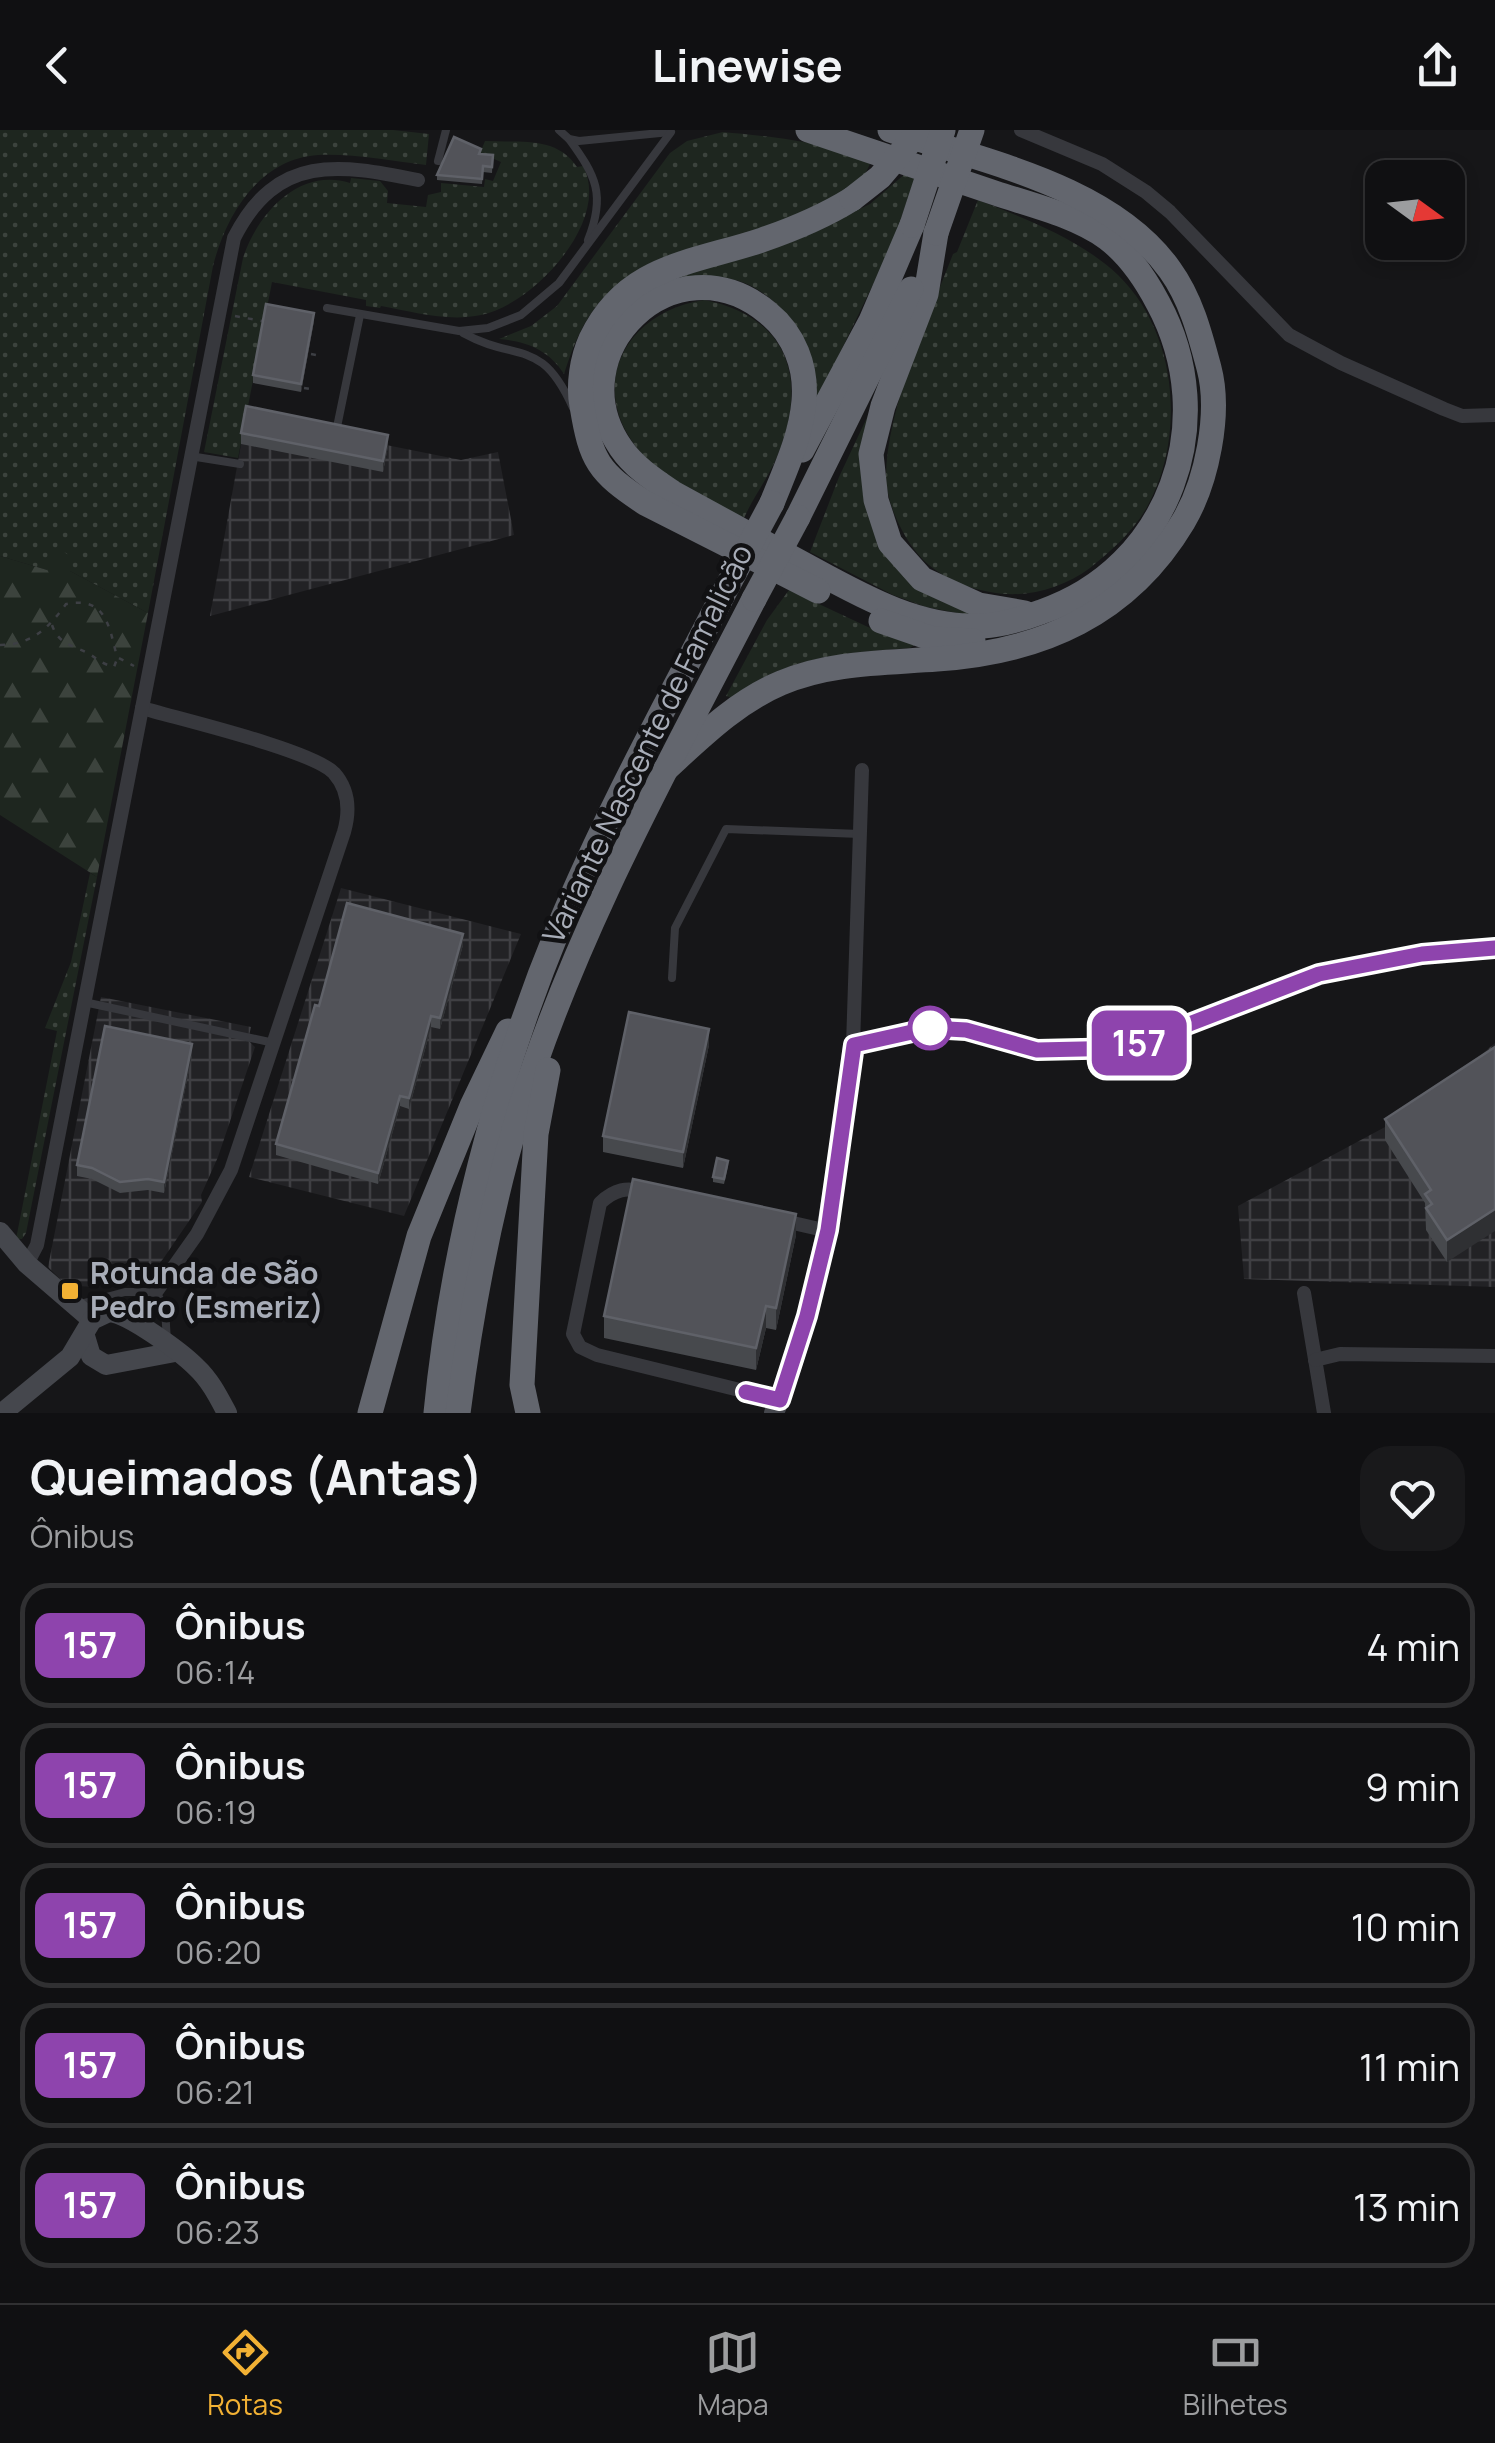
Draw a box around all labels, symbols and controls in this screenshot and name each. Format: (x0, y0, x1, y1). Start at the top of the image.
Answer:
text: Linewise (652, 34, 843, 96)
icon: back (30, 38, 85, 93)
icon: share (1410, 38, 1465, 93)
north arrow (1365, 160, 1465, 260)
map controls (1365, 160, 1465, 260)
street label: Variante Nascente de Famalicão (532, 537, 761, 950)
unlabelled marker (909, 1007, 951, 1049)
line badge: 157 (1082, 1010, 1196, 1076)
text: 157 (1112, 1019, 1166, 1067)
place label: Rotunda de São Pedro (Esmeriz) (90, 1252, 324, 1327)
marker: Rotunda de São Pedro (Esmeriz) (59, 1280, 81, 1302)
text: Queimados (Antas) (30, 1444, 483, 1509)
button: heart (1360, 1446, 1465, 1551)
text: Ônibus (30, 1514, 134, 1558)
text: Ônibus (175, 1598, 306, 1650)
text: 4 min (1366, 1620, 1460, 1672)
text: 157 (63, 1621, 117, 1669)
text: 06:14 (175, 1650, 255, 1694)
text: Ônibus (175, 1738, 306, 1790)
text: 9 min (1365, 1760, 1460, 1812)
text: 157 (63, 1761, 117, 1809)
text: 06:19 (175, 1790, 256, 1834)
text: Ônibus (175, 1878, 306, 1930)
text: 10 min (1351, 1900, 1460, 1952)
text: 157 (63, 1901, 117, 1949)
text: 06:20 (175, 1930, 262, 1974)
text: Ônibus (175, 2018, 306, 2070)
text: 11 min (1359, 2040, 1460, 2092)
text: 157 (63, 2041, 117, 2089)
text: 06:21 (175, 2070, 255, 2114)
text: Ônibus (175, 2158, 306, 2210)
text: 13 min (1353, 2180, 1460, 2232)
text: 157 (63, 2181, 117, 2229)
text: 06:23 (175, 2210, 260, 2254)
tab: Rotas (207, 2325, 283, 2423)
tab: Mapa (697, 2325, 768, 2423)
tab: Bilhetes (1183, 2325, 1288, 2423)

